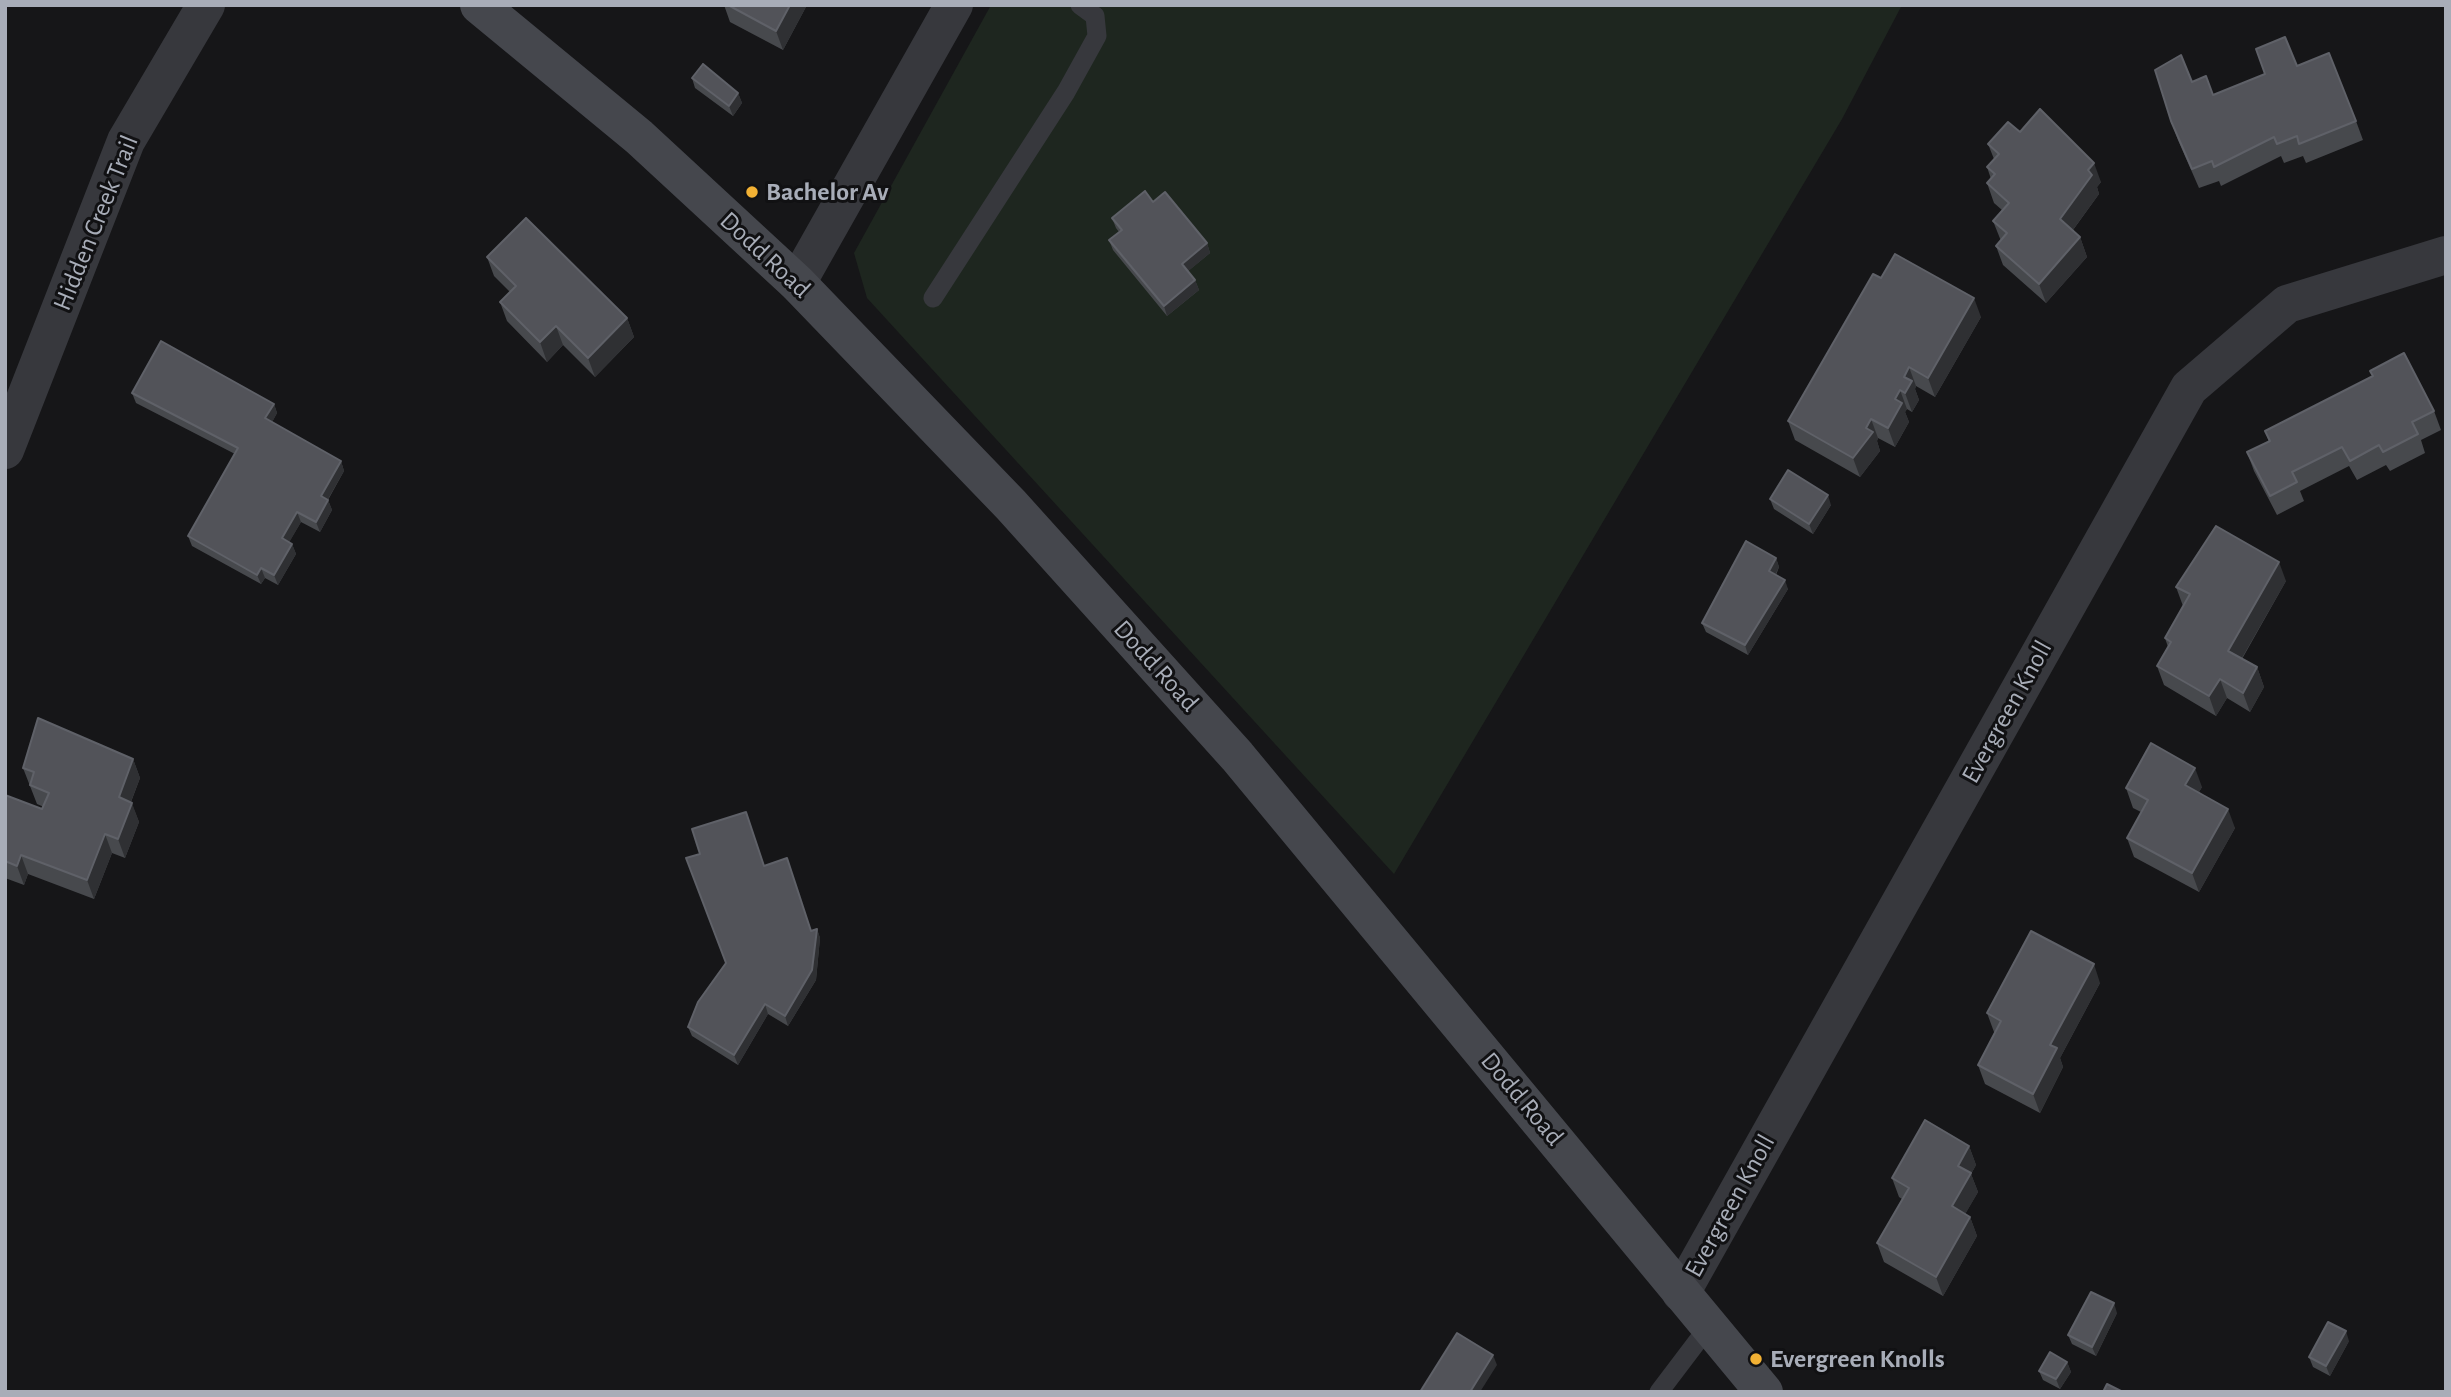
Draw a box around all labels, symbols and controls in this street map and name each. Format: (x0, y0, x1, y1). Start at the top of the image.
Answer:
street label: Hidden Creek Trail (47, 131, 145, 315)
place label: Bachelor Av (766, 176, 889, 208)
marker: Bachelor Av (744, 184, 760, 200)
street label: Dodd Road (713, 205, 817, 305)
street label: Dodd Road (1107, 614, 1205, 718)
street label: Evergreen Knoll (1955, 635, 2059, 789)
street label: Dodd Road (1474, 1046, 1570, 1152)
street label: Evergreen Knoll (1678, 1129, 1782, 1283)
place label: Evergreen Knolls (1770, 1343, 1945, 1375)
marker: Evergreen Knolls (1748, 1351, 1764, 1367)

